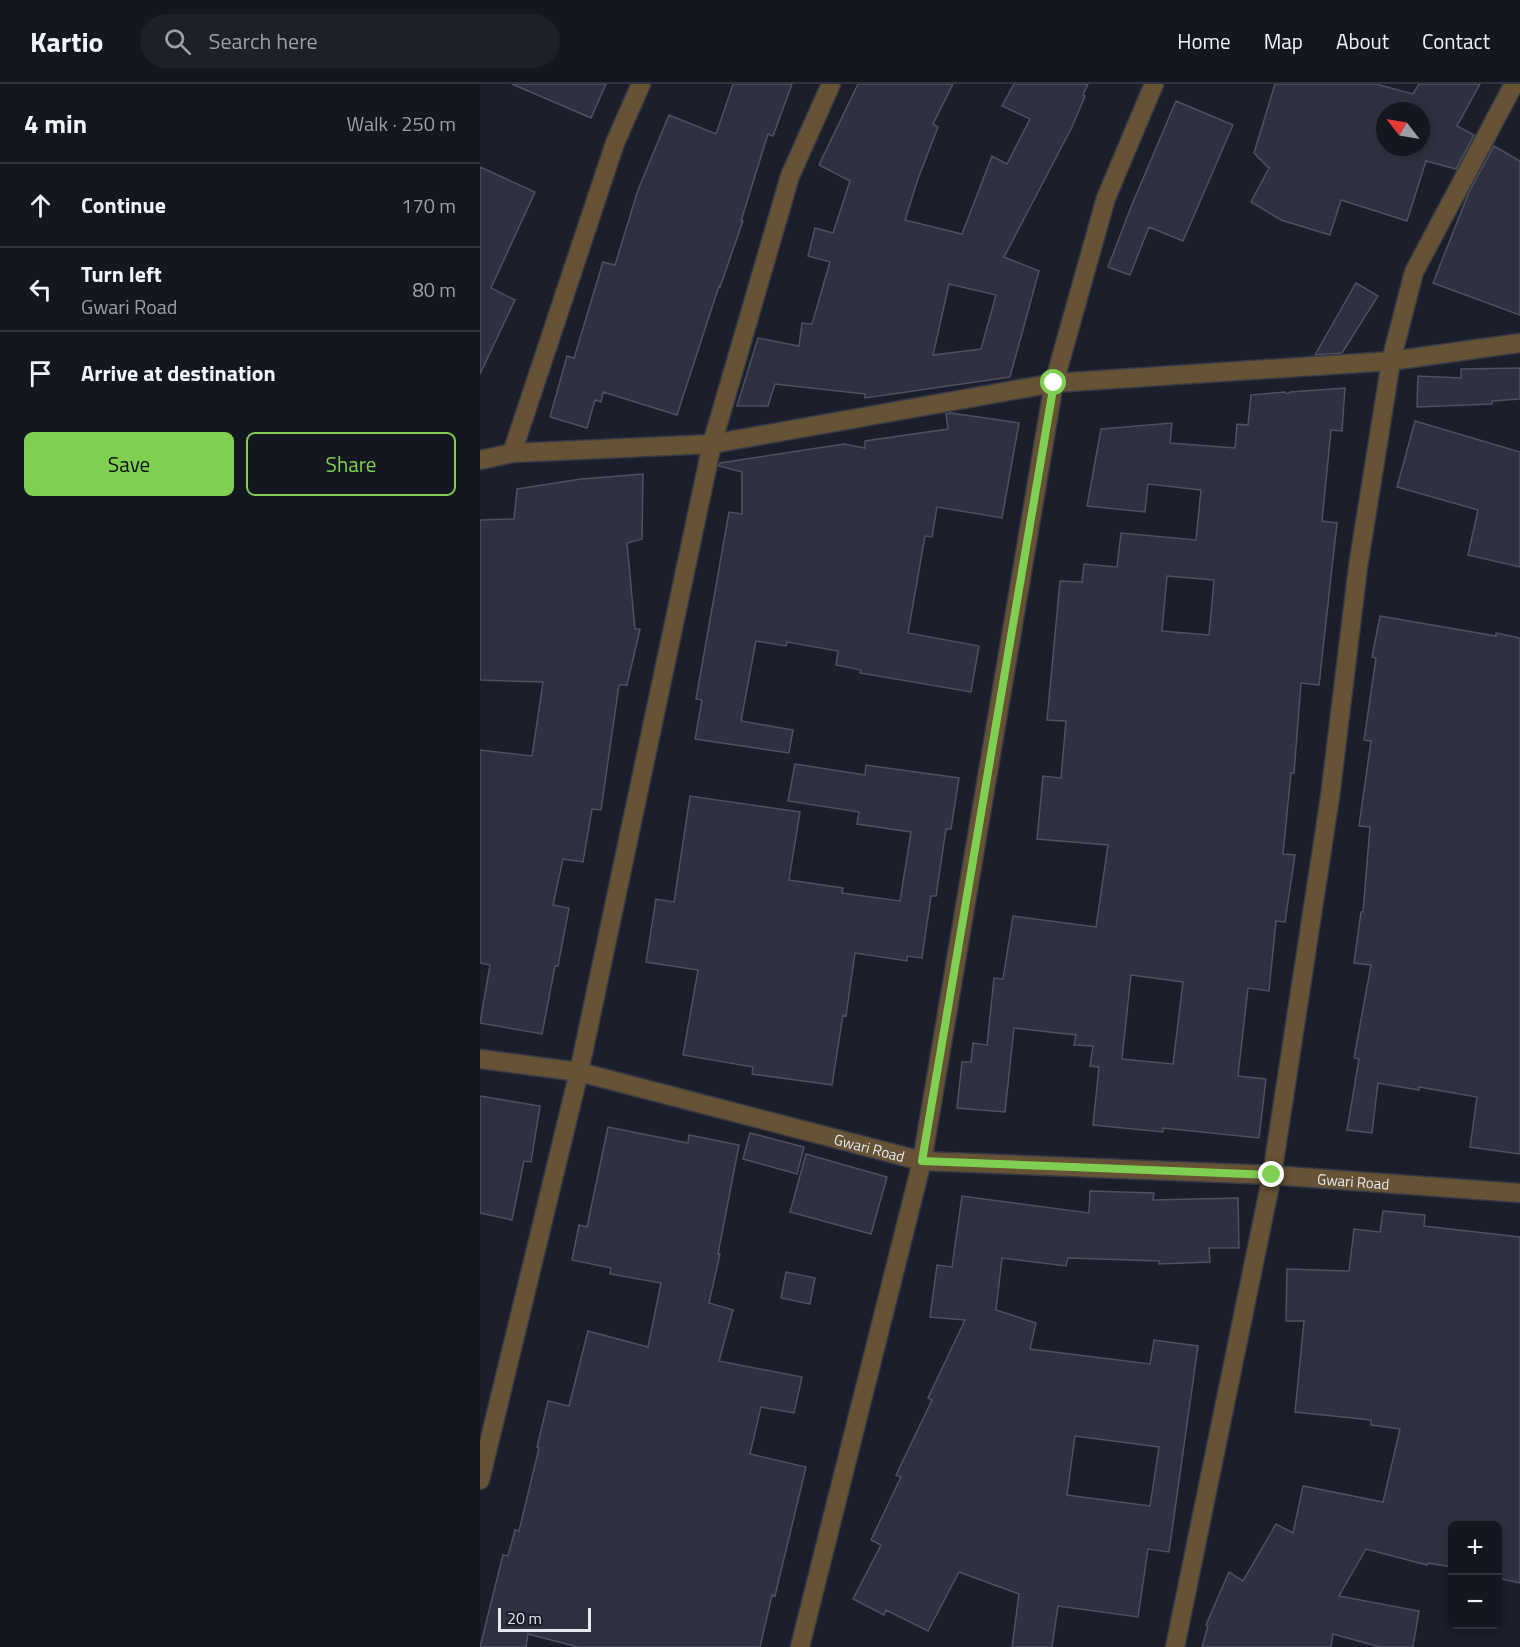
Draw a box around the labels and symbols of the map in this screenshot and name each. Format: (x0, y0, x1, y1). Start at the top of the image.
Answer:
north arrow (1376, 102, 1430, 156)
route start (1040, 369, 1066, 395)
street label: Gwari Road (832, 1127, 907, 1168)
route end (1258, 1161, 1284, 1187)
street label: Gwari Road (1316, 1167, 1390, 1195)
scale bar (498, 1605, 591, 1632)

